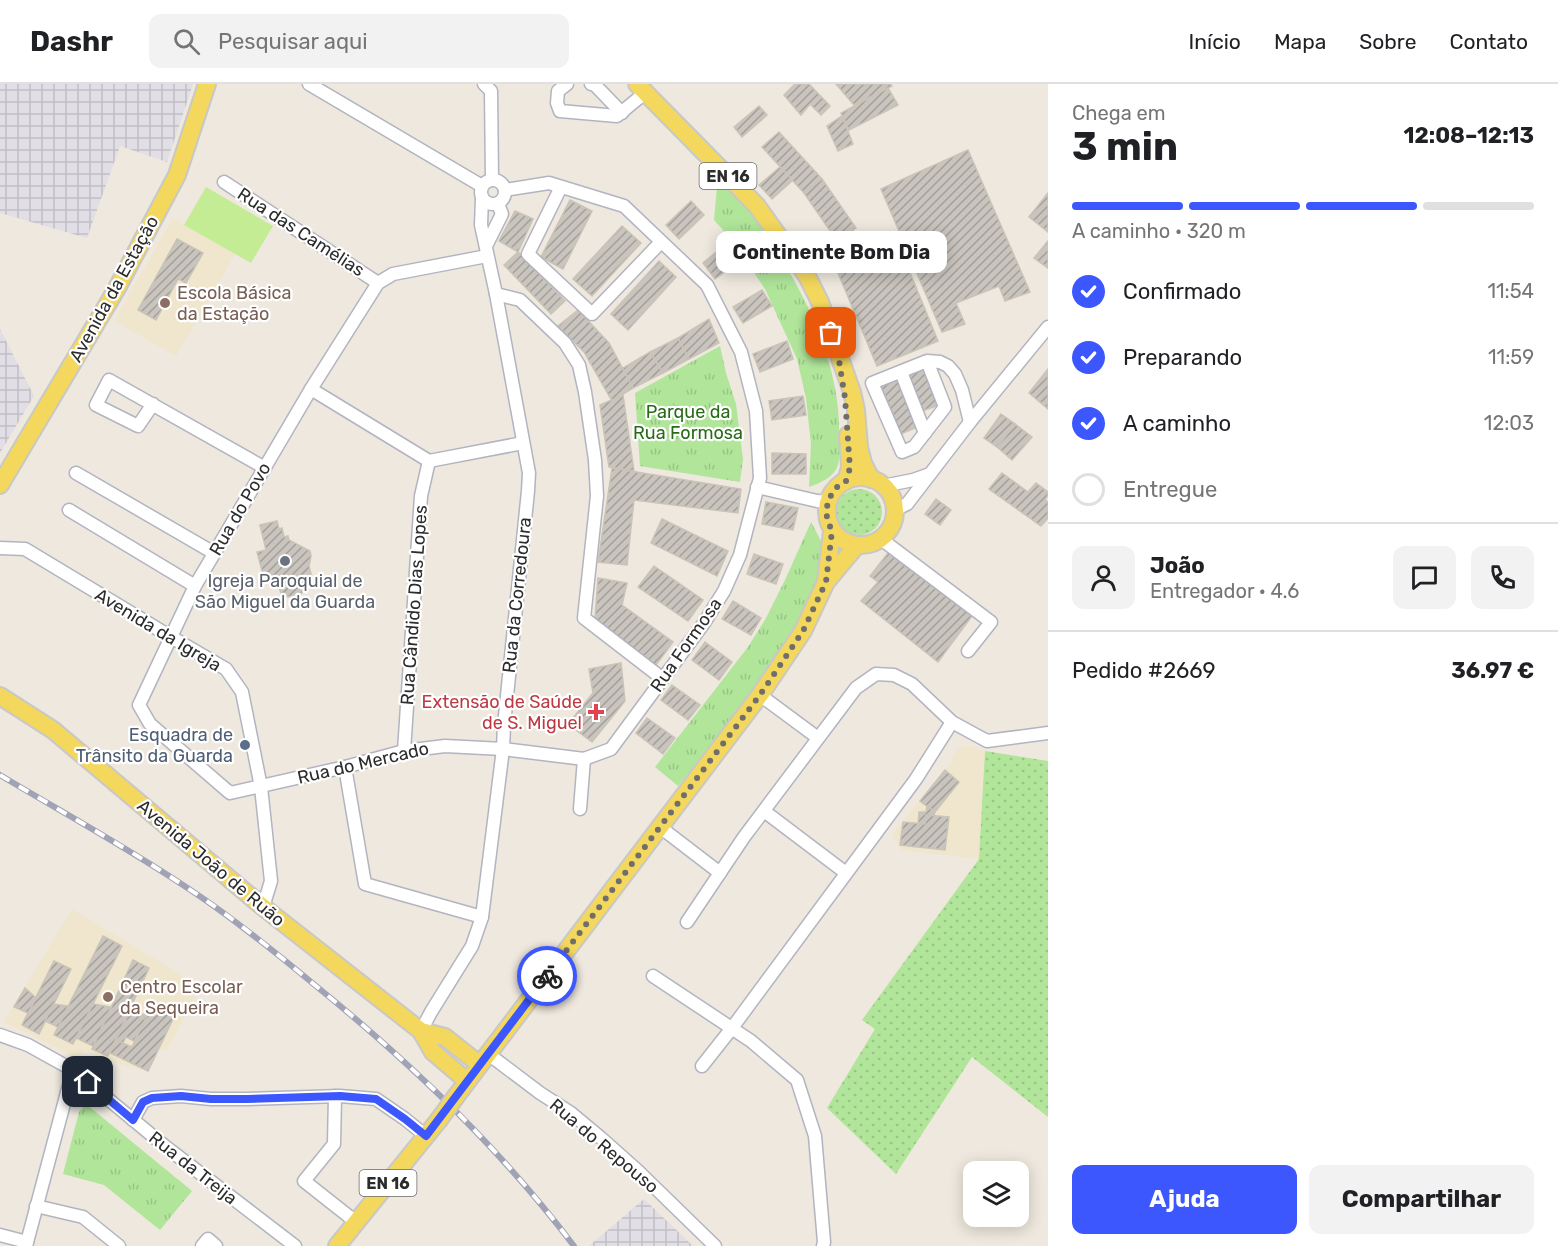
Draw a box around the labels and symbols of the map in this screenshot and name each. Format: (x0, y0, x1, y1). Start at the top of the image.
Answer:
road number: EN 16 (700, 163, 756, 189)
street label: Rua das Camélias (233, 183, 369, 281)
street label: Avenida da Estação (65, 212, 163, 366)
callout: Continente Bom Dia (716, 231, 946, 273)
place label: Escola Básica da Estação (177, 282, 291, 325)
marker: Escola Básica da Estação (158, 296, 172, 310)
pin (805, 307, 856, 358)
park label: Parque da Rua Formosa (633, 401, 743, 444)
street label: Rua do Povo (205, 459, 275, 559)
street label: Rua Cândido Dias Lopes (396, 504, 432, 706)
street label: Rua da Corredoura (498, 516, 536, 674)
marker: Igreja Paroquial de São Miguel da Guarda (278, 554, 292, 568)
place label: Igreja Paroquial de São Miguel da Guarda (195, 570, 375, 613)
street label: Avenida da Igreja (91, 584, 225, 676)
street label: Rua Formosa (645, 594, 727, 696)
place label: Extensão de Saúde de S. Miguel (422, 691, 582, 734)
marker: Extensão de Saúde de S. Miguel (587, 703, 605, 721)
place label: Esquadra de Trânsito da Guarda (76, 724, 233, 767)
street label: Rua do Mercado (295, 737, 431, 789)
marker: Esquadra de Trânsito da Guarda (238, 738, 252, 752)
street label: Avenida João de Ruão (133, 795, 289, 931)
courier (517, 946, 577, 1006)
place label: Centro Escolar da Sequeira (120, 976, 243, 1019)
marker: Centro Escolar da Sequeira (101, 990, 115, 1004)
pin (62, 1056, 113, 1107)
street label: Rua do Repouso (545, 1094, 663, 1198)
street label: Rua da Treija (144, 1127, 242, 1209)
road number: EN 16 (360, 1170, 416, 1196)

